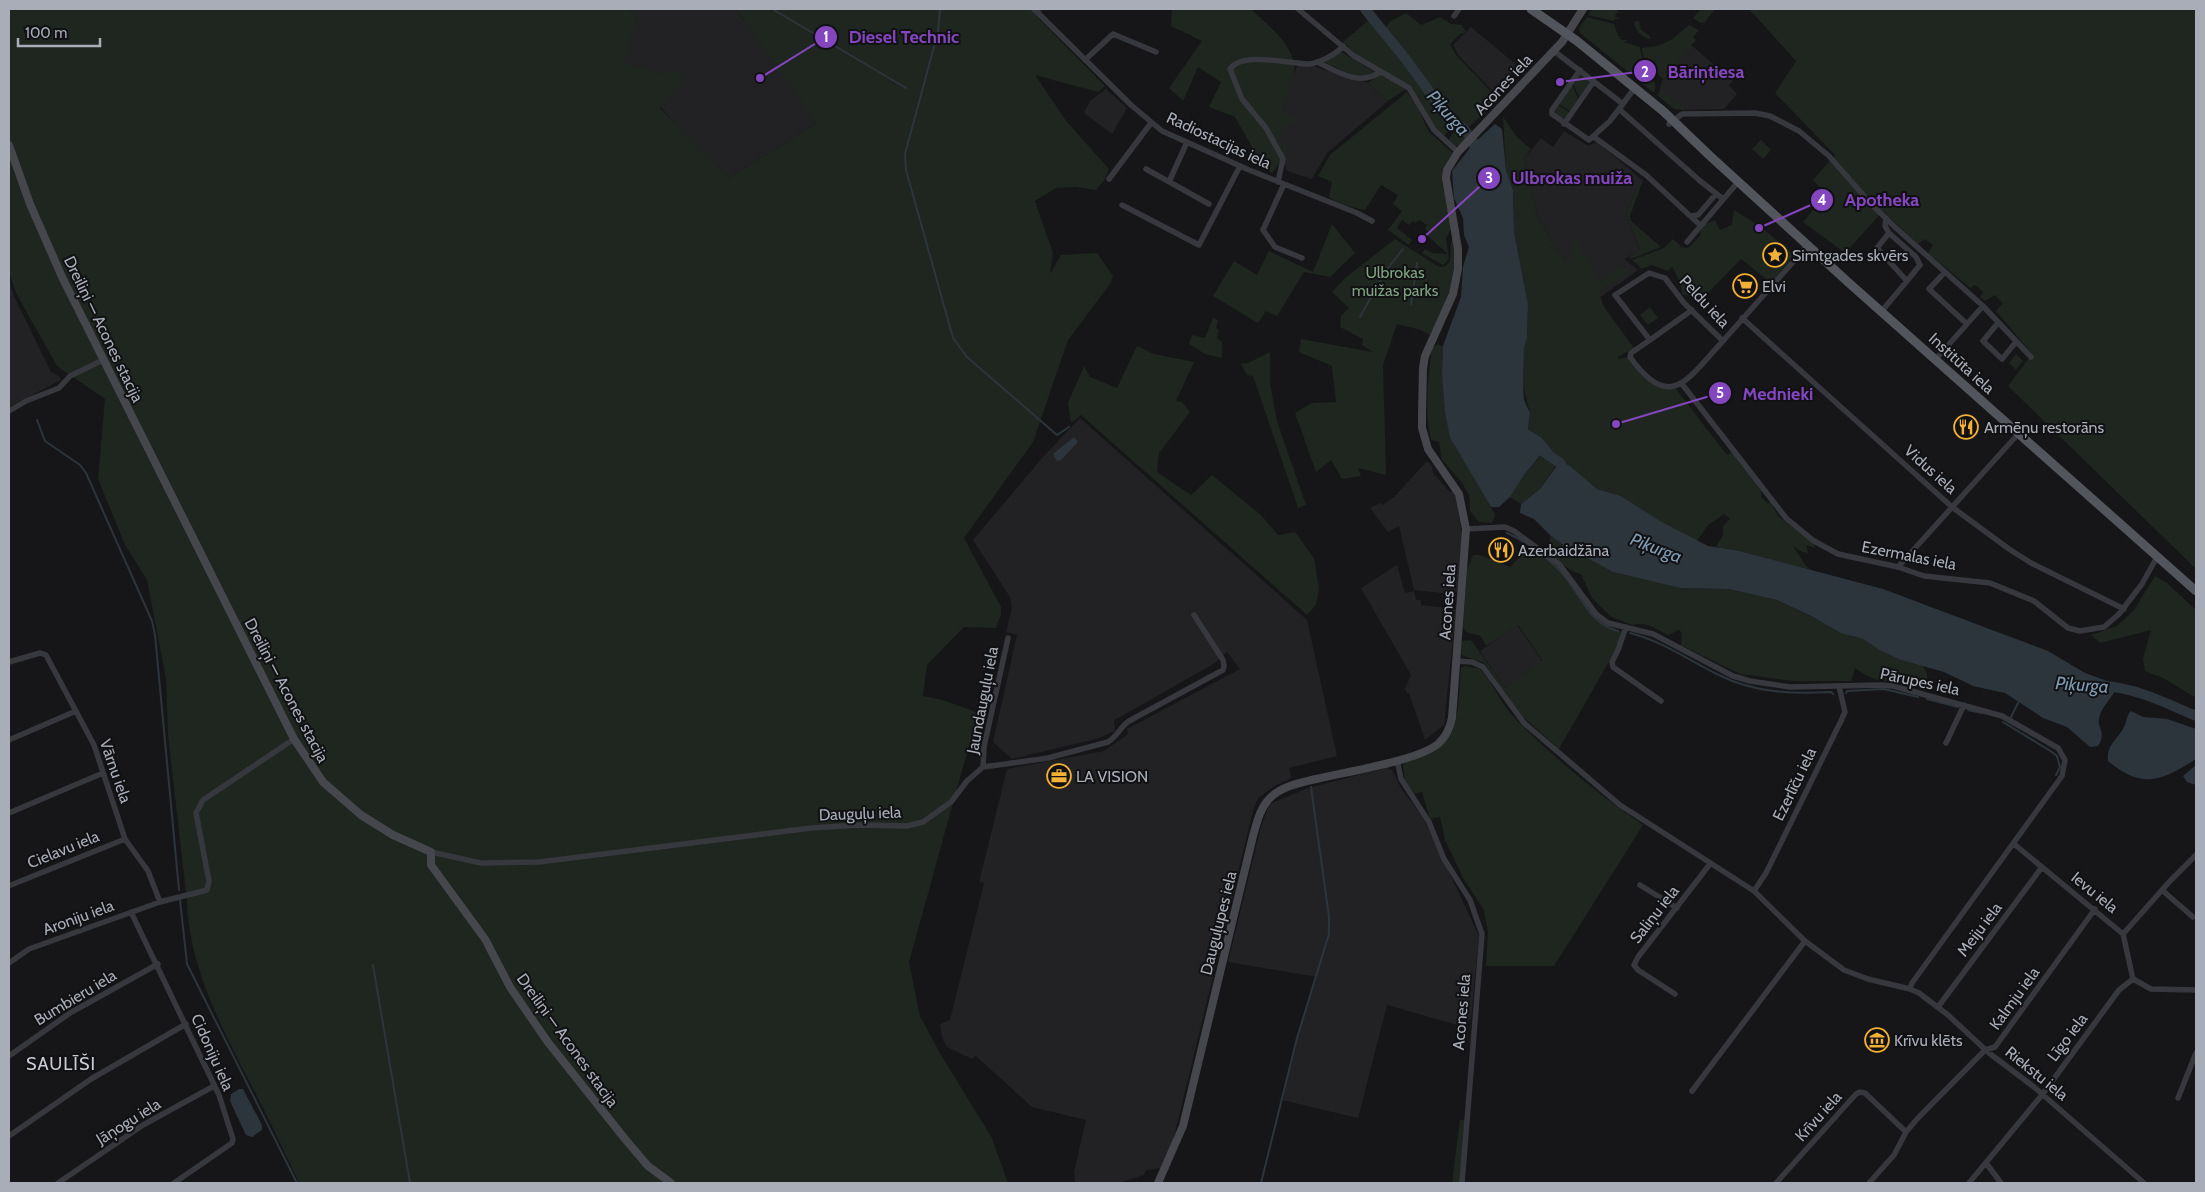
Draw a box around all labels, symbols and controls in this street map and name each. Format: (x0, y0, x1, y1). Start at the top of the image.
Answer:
scale bar (18, 15, 100, 47)
callout: Diesel Technic (814, 20, 969, 53)
text: 100 m (25, 24, 67, 42)
text: Diesel Technic (849, 26, 959, 48)
text: 1 (823, 28, 829, 46)
street label: Acones iela (1470, 50, 1536, 119)
callout: Bāriņtiesa (1633, 55, 1755, 88)
text: Bāriņtiesa (1668, 61, 1744, 84)
text: 2 (1641, 63, 1649, 81)
water label: Piķurga (1422, 86, 1474, 140)
street label: Radiostacijas iela (1164, 108, 1274, 173)
callout: Ulbrokas muiža (1477, 162, 1642, 195)
text: Ulbrokas muiža (1512, 167, 1632, 189)
text: 3 (1485, 169, 1493, 187)
callout: Apotheka (1810, 183, 1930, 216)
text: Apotheka (1845, 189, 1919, 211)
text: 4 (1817, 191, 1827, 209)
place icon: Simtgades skvērs (1762, 242, 1788, 268)
place label: Simtgades skvērs (1792, 246, 1909, 265)
street label: Dreiliņi — Acones stacija (59, 253, 147, 406)
park label: Ulbrokas muižas parks (1352, 263, 1439, 300)
street label: Peldu iela (1676, 271, 1734, 332)
supermarket icon: Elvi (1732, 273, 1758, 299)
place label: Elvi (1762, 277, 1786, 296)
street label: Institūta iela (1925, 329, 1999, 398)
callout: Mednieki (1708, 377, 1824, 410)
text: Mednieki (1743, 383, 1813, 405)
text: 5 (1716, 384, 1724, 402)
restaurant icon: Armēņu restorāns (1953, 414, 1979, 440)
place label: Armēņu restorāns (1984, 418, 2105, 438)
street label: Vidus iela (1900, 441, 1961, 498)
water label: Piķurga (1627, 528, 1685, 568)
restaurant icon: Azerbaidžāna (1488, 537, 1514, 563)
street label: Ezermalas iela (1860, 537, 1958, 574)
place label: Azerbaidžāna (1518, 541, 1609, 560)
street label: Acones iela (1435, 563, 1460, 641)
street label: Dreiliņi — Acones stacija (240, 615, 333, 766)
street label: Jaundauguļu iela (963, 644, 1003, 757)
street label: Pārupes iela (1878, 664, 1962, 699)
water label: Piķurga (2055, 672, 2109, 698)
street label: Vārnu iela (96, 737, 135, 806)
street label: Ezerlīču iela (1769, 744, 1820, 824)
office icon: LA VISION (1046, 763, 1072, 789)
place label: LA VISION (1076, 767, 1148, 786)
street label: Dauguļu iela (818, 803, 902, 825)
street label: Cielavu iela (24, 826, 102, 873)
street label: Ievu iela (2067, 868, 2122, 917)
street label: Dauguļupes iela (1196, 869, 1242, 977)
street label: Saliņu iela (1626, 881, 1684, 948)
street label: Aroniju iela (40, 896, 117, 939)
street label: Meiju iela (1953, 898, 2006, 960)
street label: Kalmju iela (1985, 963, 2044, 1033)
street label: Bumbieru iela (31, 965, 120, 1029)
street label: Dreiliņi — Acones stacija (512, 970, 623, 1112)
street label: Acones iela (1449, 973, 1474, 1051)
street label: Līgo iela (2043, 1009, 2092, 1065)
street label: Cidoniju iela (187, 1011, 238, 1094)
museum icon: Krīvu klēts (1864, 1027, 1890, 1053)
place label: Krīvu klēts (1894, 1031, 1963, 1050)
street label: Riekstu iela (2001, 1042, 2072, 1105)
district label: SAULĪŠI (26, 1053, 96, 1075)
street label: Krīvu iela (1791, 1087, 1846, 1145)
street label: Jāņogu iela (92, 1094, 165, 1150)

